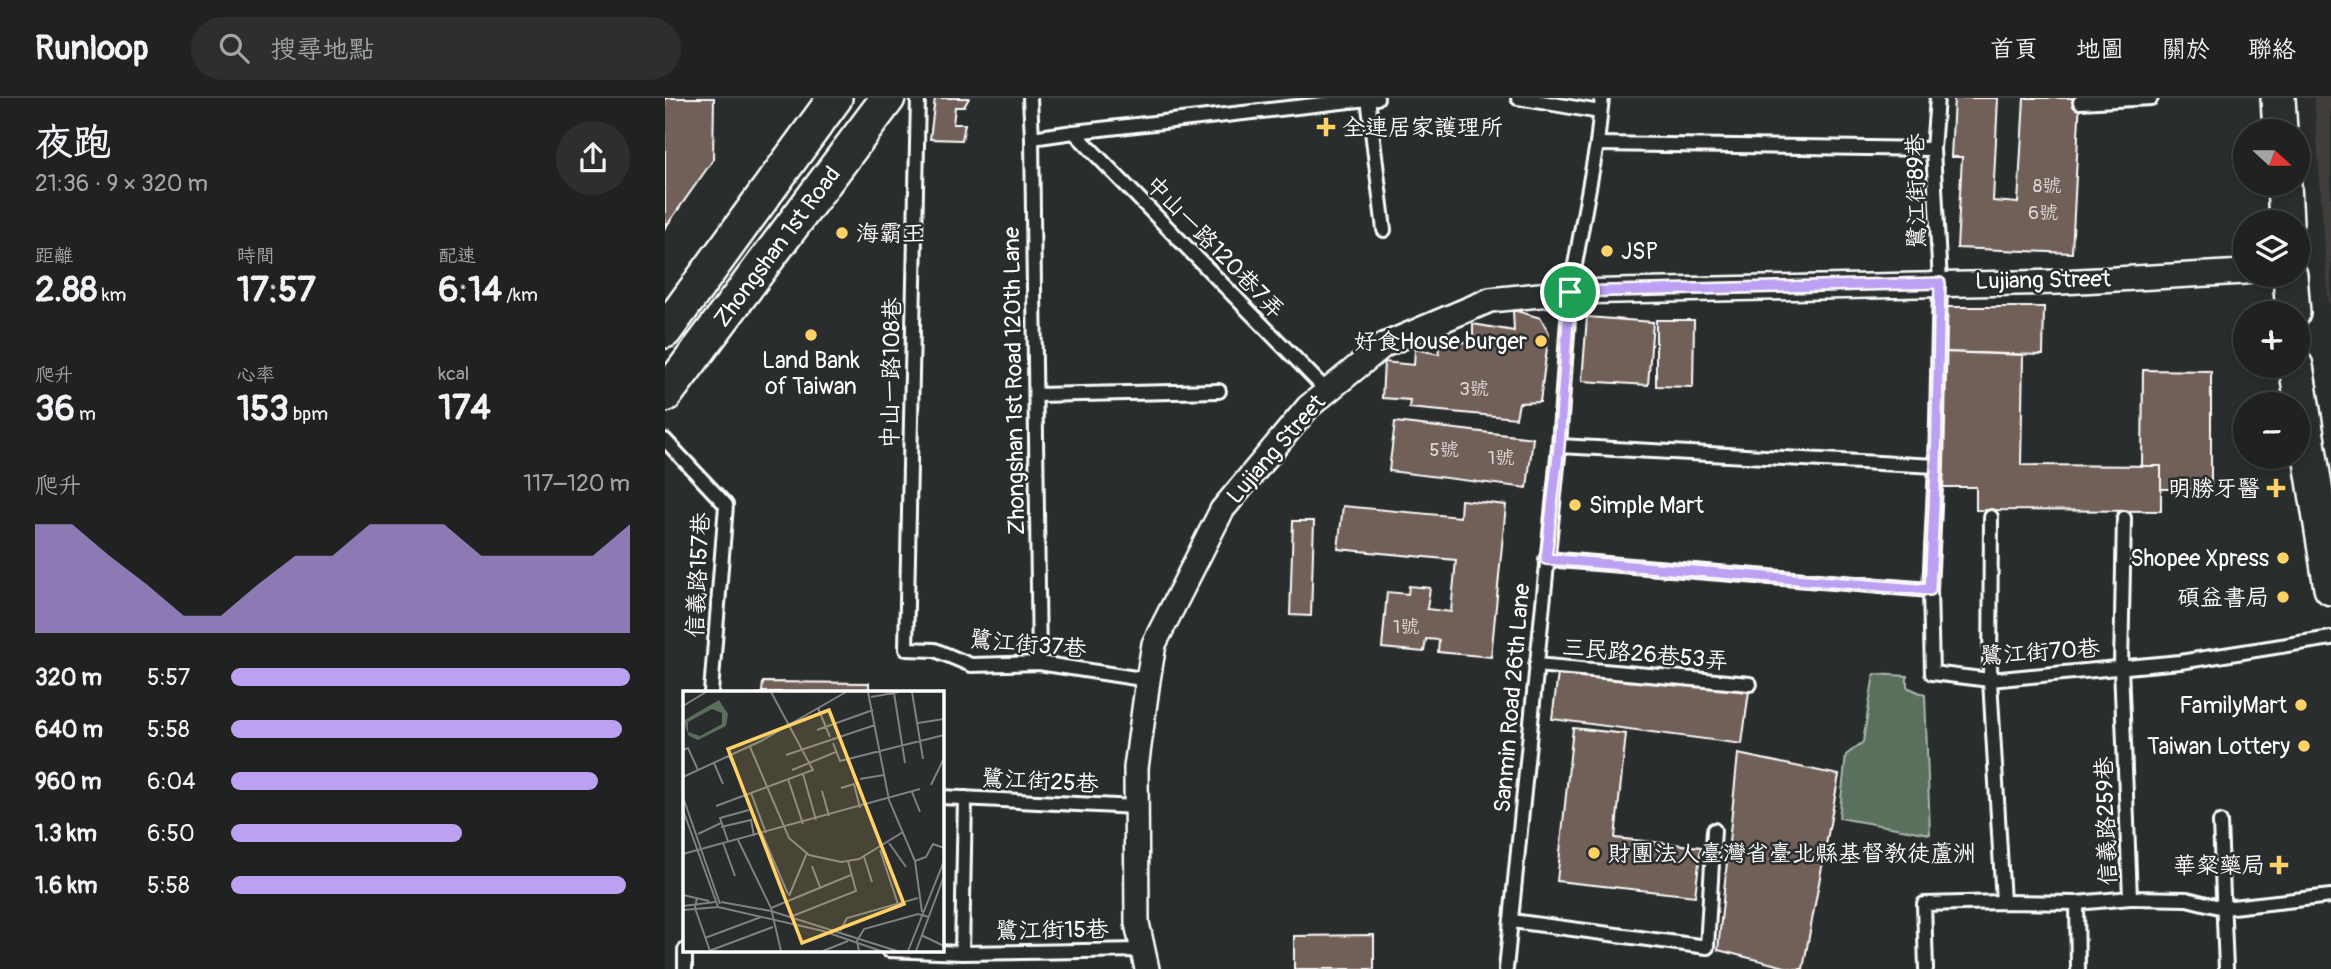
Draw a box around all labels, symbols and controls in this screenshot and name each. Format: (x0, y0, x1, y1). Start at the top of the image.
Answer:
search box (191, 17, 681, 80)
text: Runloop (35, 28, 149, 69)
icon: search (215, 29, 253, 67)
text: 搜尋地點 (271, 34, 375, 66)
text: 首頁 (1990, 35, 2038, 64)
text: 地圖 (2076, 35, 2124, 64)
text: 關於 (2162, 35, 2210, 64)
text: 聯絡 (2248, 35, 2296, 64)
place label: 全連居家護理所 (1342, 113, 1503, 142)
marker: 全連居家護理所 (1316, 117, 1336, 137)
text: 夜跑 (35, 119, 111, 167)
north arrow (2233, 119, 2310, 196)
map controls (2233, 119, 2310, 469)
button: share (556, 121, 630, 195)
street label: 鷺江街89巷 (1900, 132, 1932, 249)
street label: Zhongshan 1st Road (707, 160, 846, 332)
text: 21:36 · 9 × 320 m (35, 169, 208, 198)
street label: 中山一路120巷7弄 (1139, 169, 1291, 325)
house number: 8號 (2033, 174, 2061, 198)
house number: 6號 (2028, 201, 2058, 225)
button: layers (2233, 210, 2310, 287)
place label: 海霸王 (856, 219, 925, 248)
marker: 海霸王 (834, 225, 850, 241)
street label: Zhongshan 1st Road 120th Lane (997, 226, 1031, 535)
place label: JSP (1621, 237, 1658, 266)
marker: JSP (1599, 243, 1615, 259)
text: 距離 (35, 244, 73, 268)
text: 時間 (237, 244, 275, 268)
text: 配速 (438, 244, 476, 268)
pin (1540, 262, 1600, 322)
street label: Lujiang Street (1975, 264, 2112, 296)
text: 2.88 (35, 268, 98, 312)
text: 17:57 (237, 268, 316, 312)
text: 6:14 (438, 268, 502, 312)
icon: arrive (1551, 273, 1589, 311)
text: km (98, 283, 126, 307)
text: /km (502, 283, 538, 307)
street label: 中山一路108巷 (875, 296, 907, 449)
button: + (2233, 301, 2310, 378)
marker: Land Bank of Taiwan (803, 327, 819, 343)
place label: 好食House burger (1354, 327, 1527, 356)
marker: 好食House burger (1533, 333, 1549, 349)
place label: Land Bank of Taiwan (762, 346, 860, 401)
text: kcal (438, 362, 469, 386)
text: 爬升 (35, 363, 73, 387)
text: 心率 (237, 363, 275, 387)
house number: 3號 (1459, 377, 1489, 401)
text: 174 (438, 386, 491, 430)
text: 36 (35, 387, 75, 431)
text: 153 (237, 387, 289, 431)
street label: Lujiang Street (1220, 388, 1332, 510)
button: − (2233, 392, 2310, 469)
text: m (75, 402, 96, 426)
text: bpm (289, 402, 328, 426)
house number: 5號 (1429, 438, 1459, 462)
house number: 1號 (1488, 446, 1514, 470)
text: 117–120 m (523, 469, 630, 498)
text: 爬升 (35, 471, 81, 500)
place label: 明勝牙醫 (2168, 474, 2260, 503)
marker: 明勝牙醫 (2266, 478, 2286, 498)
place label: Simple Mart (1589, 491, 1705, 520)
marker: Simple Mart (1567, 497, 1583, 513)
street label: 信義路157巷 (680, 511, 716, 638)
place label: Shopee Xpress (2130, 544, 2269, 573)
marker: Shopee Xpress (2275, 550, 2291, 566)
street label: Sanmin Road 26th Lane (1488, 582, 1537, 814)
place label: 碩益書局 (2177, 583, 2269, 612)
marker: 碩益書局 (2275, 589, 2291, 605)
house number: 1號 (1393, 615, 1419, 639)
street label: 鷺江街37巷 (968, 624, 1089, 664)
street label: 三民路26巷53弄 (1561, 632, 1729, 676)
street label: 鷺江街70巷 (1979, 633, 2102, 671)
text: 320 m (35, 663, 102, 692)
text: 5:57 (147, 663, 190, 692)
inset map (683, 691, 943, 951)
place label: FamilyMart (2179, 691, 2288, 720)
marker: FamilyMart (2293, 697, 2309, 713)
text: 640 m (35, 715, 103, 744)
text: 5:58 (147, 715, 190, 744)
place label: Taiwan Lottery (2147, 732, 2290, 761)
marker: Taiwan Lottery (2296, 738, 2312, 754)
street label: 信義路259巷 (2089, 755, 2123, 886)
street label: 鷺江街25巷 (981, 763, 1100, 799)
text: 960 m (35, 767, 101, 796)
text: 6:04 (147, 767, 196, 796)
text: 1.3 km (35, 819, 97, 848)
text: 6:50 (147, 819, 195, 848)
place label: 財團法人臺灣省臺北縣基督教徒蘆洲 (1608, 839, 1976, 868)
marker: 財團法人臺灣省臺北縣基督教徒蘆洲 (1586, 845, 1602, 861)
place label: 華粲藥局 (2173, 851, 2265, 880)
marker: 華粲藥局 (2271, 857, 2287, 873)
text: 1.6 km (35, 871, 97, 900)
text: 5:58 (147, 871, 190, 900)
street label: 鷺江街15巷 (995, 914, 1110, 945)

